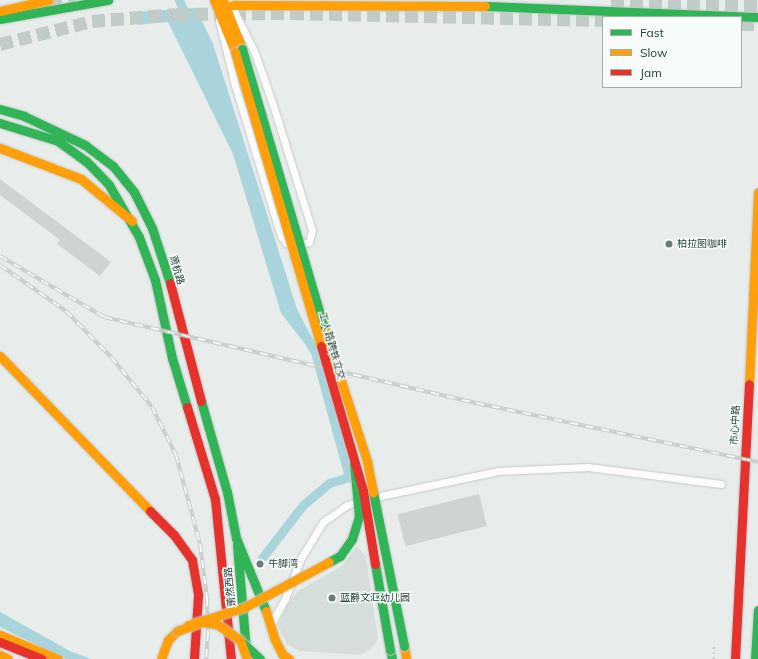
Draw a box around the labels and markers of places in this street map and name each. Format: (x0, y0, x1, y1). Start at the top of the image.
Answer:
place label: 柏拉图咖啡 (677, 238, 727, 250)
marker: 柏拉图咖啡 (664, 239, 674, 249)
place label: 牛脚湾 (268, 558, 298, 570)
marker: 牛脚湾 (255, 559, 265, 569)
place label: 蓝爵文汇幼儿园 (340, 592, 410, 604)
marker: 蓝爵文汇幼儿园 (327, 593, 337, 603)

